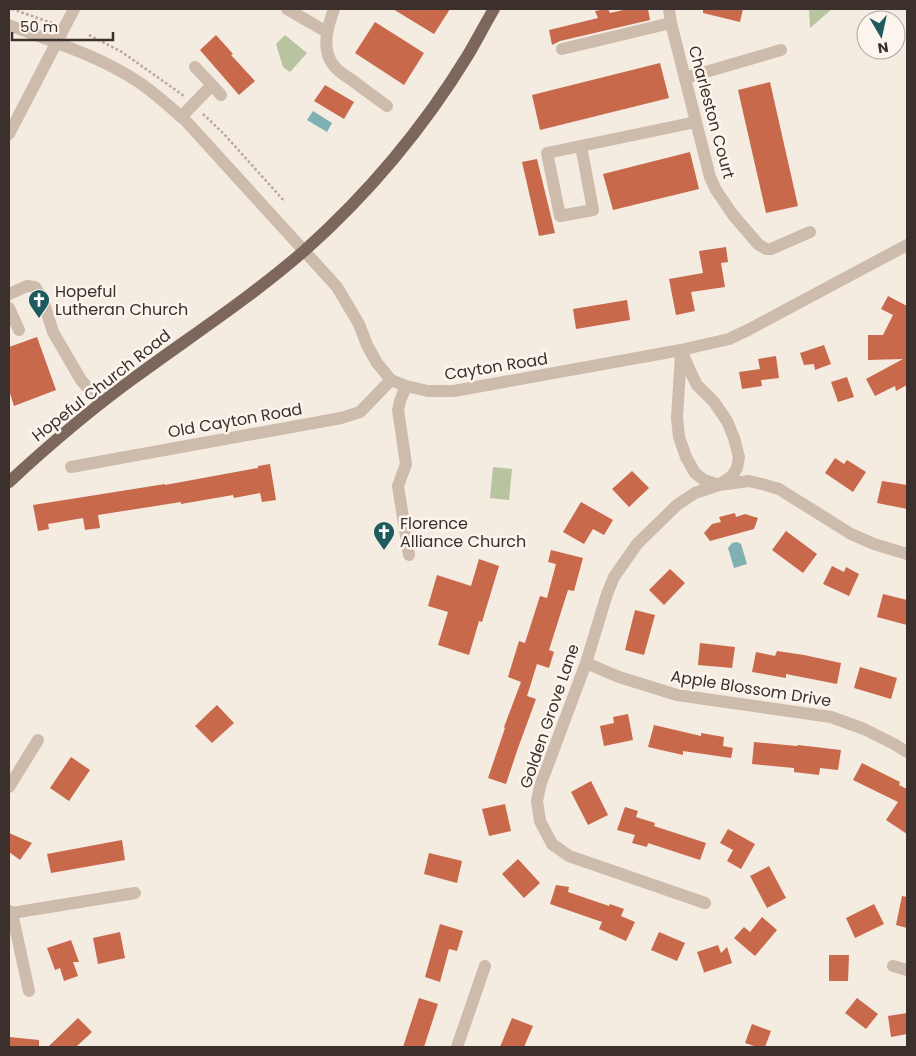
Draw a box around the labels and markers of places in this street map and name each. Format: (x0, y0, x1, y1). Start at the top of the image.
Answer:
place label: Hopeful Lutheran Church (55, 280, 188, 321)
church icon: Hopeful Lutheran Church (27, 288, 51, 319)
place label: Florence Alliance Church (400, 512, 526, 553)
church icon: Florence Alliance Church (372, 520, 396, 551)

